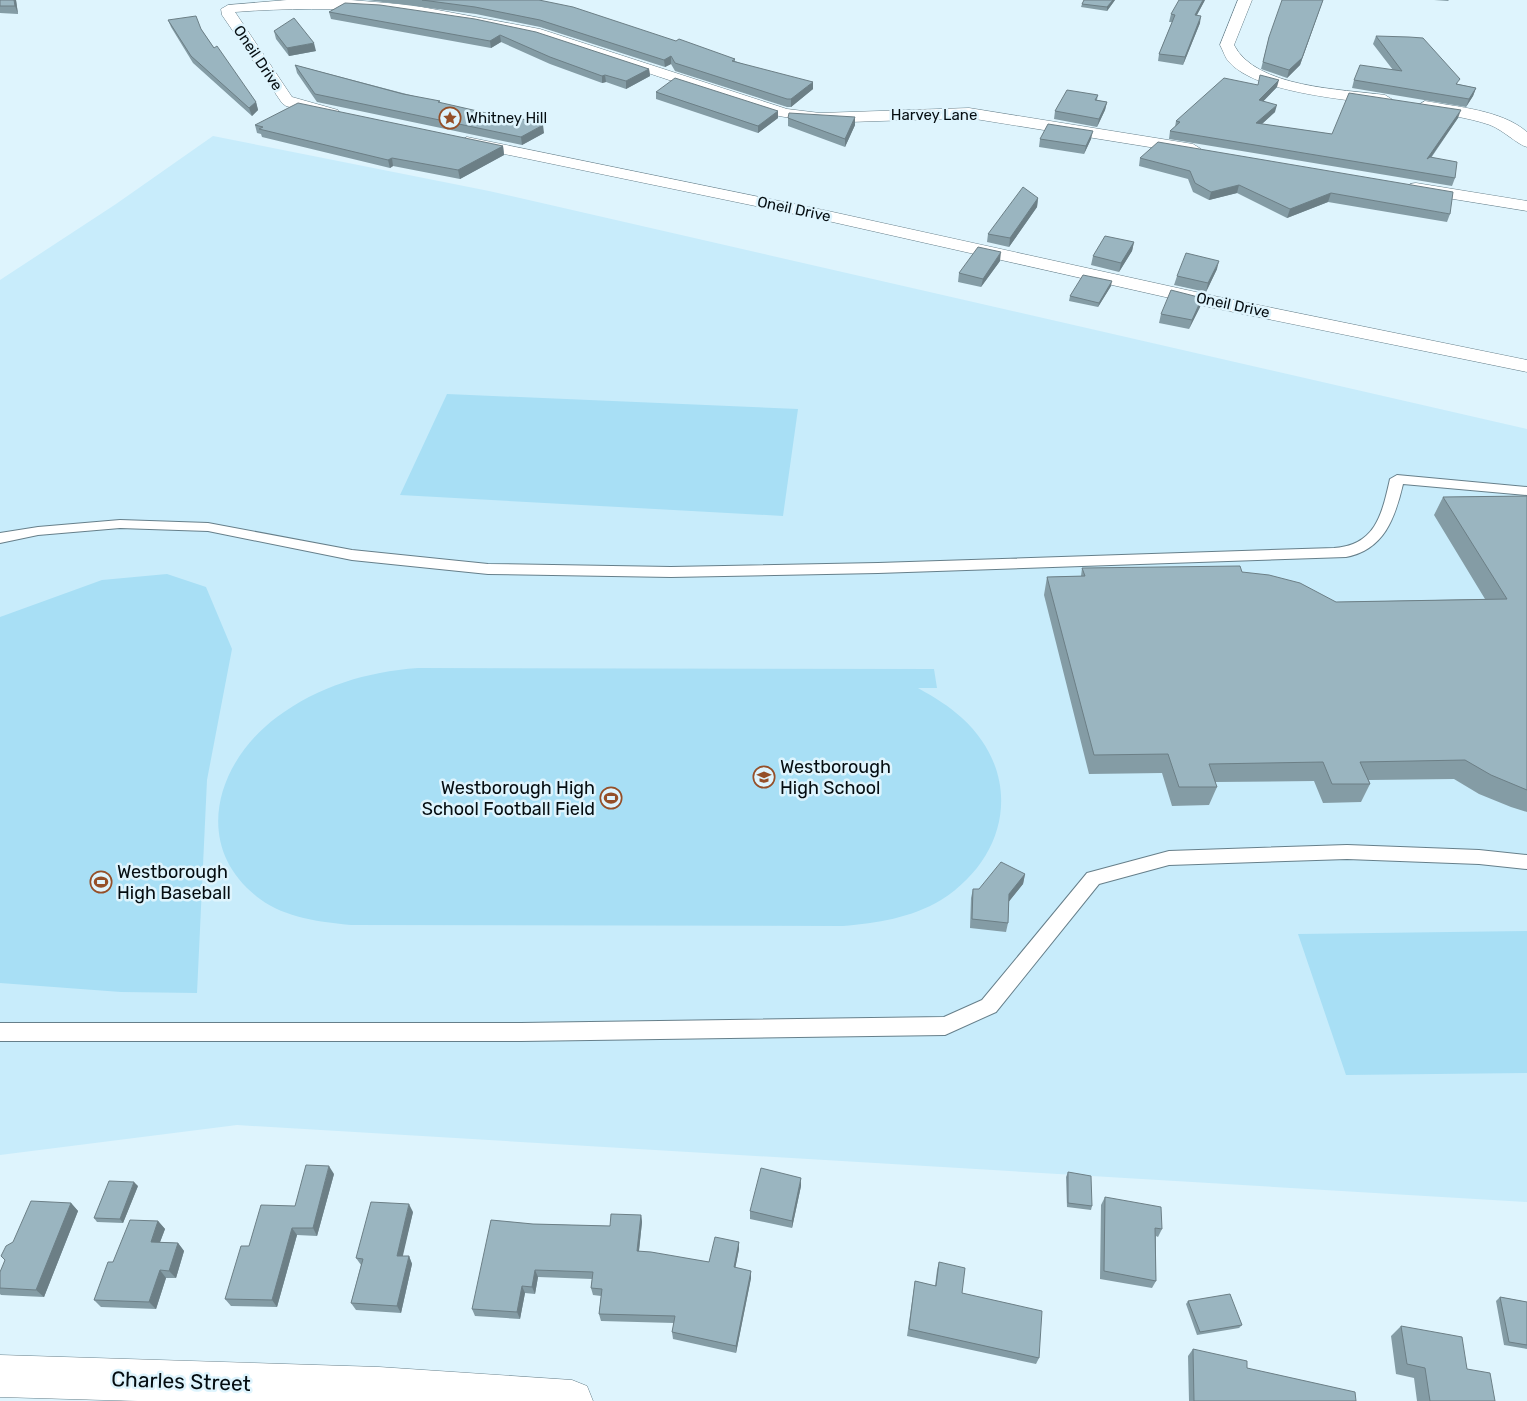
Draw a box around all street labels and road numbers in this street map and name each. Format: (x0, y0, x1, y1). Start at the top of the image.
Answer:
street label: Oneil Drive (230, 22, 286, 94)
street label: Harvey Lane (891, 106, 977, 124)
street label: Oneil Drive (756, 192, 832, 226)
street label: Oneil Drive (1195, 288, 1271, 322)
street label: Charles Street (111, 1366, 251, 1396)

